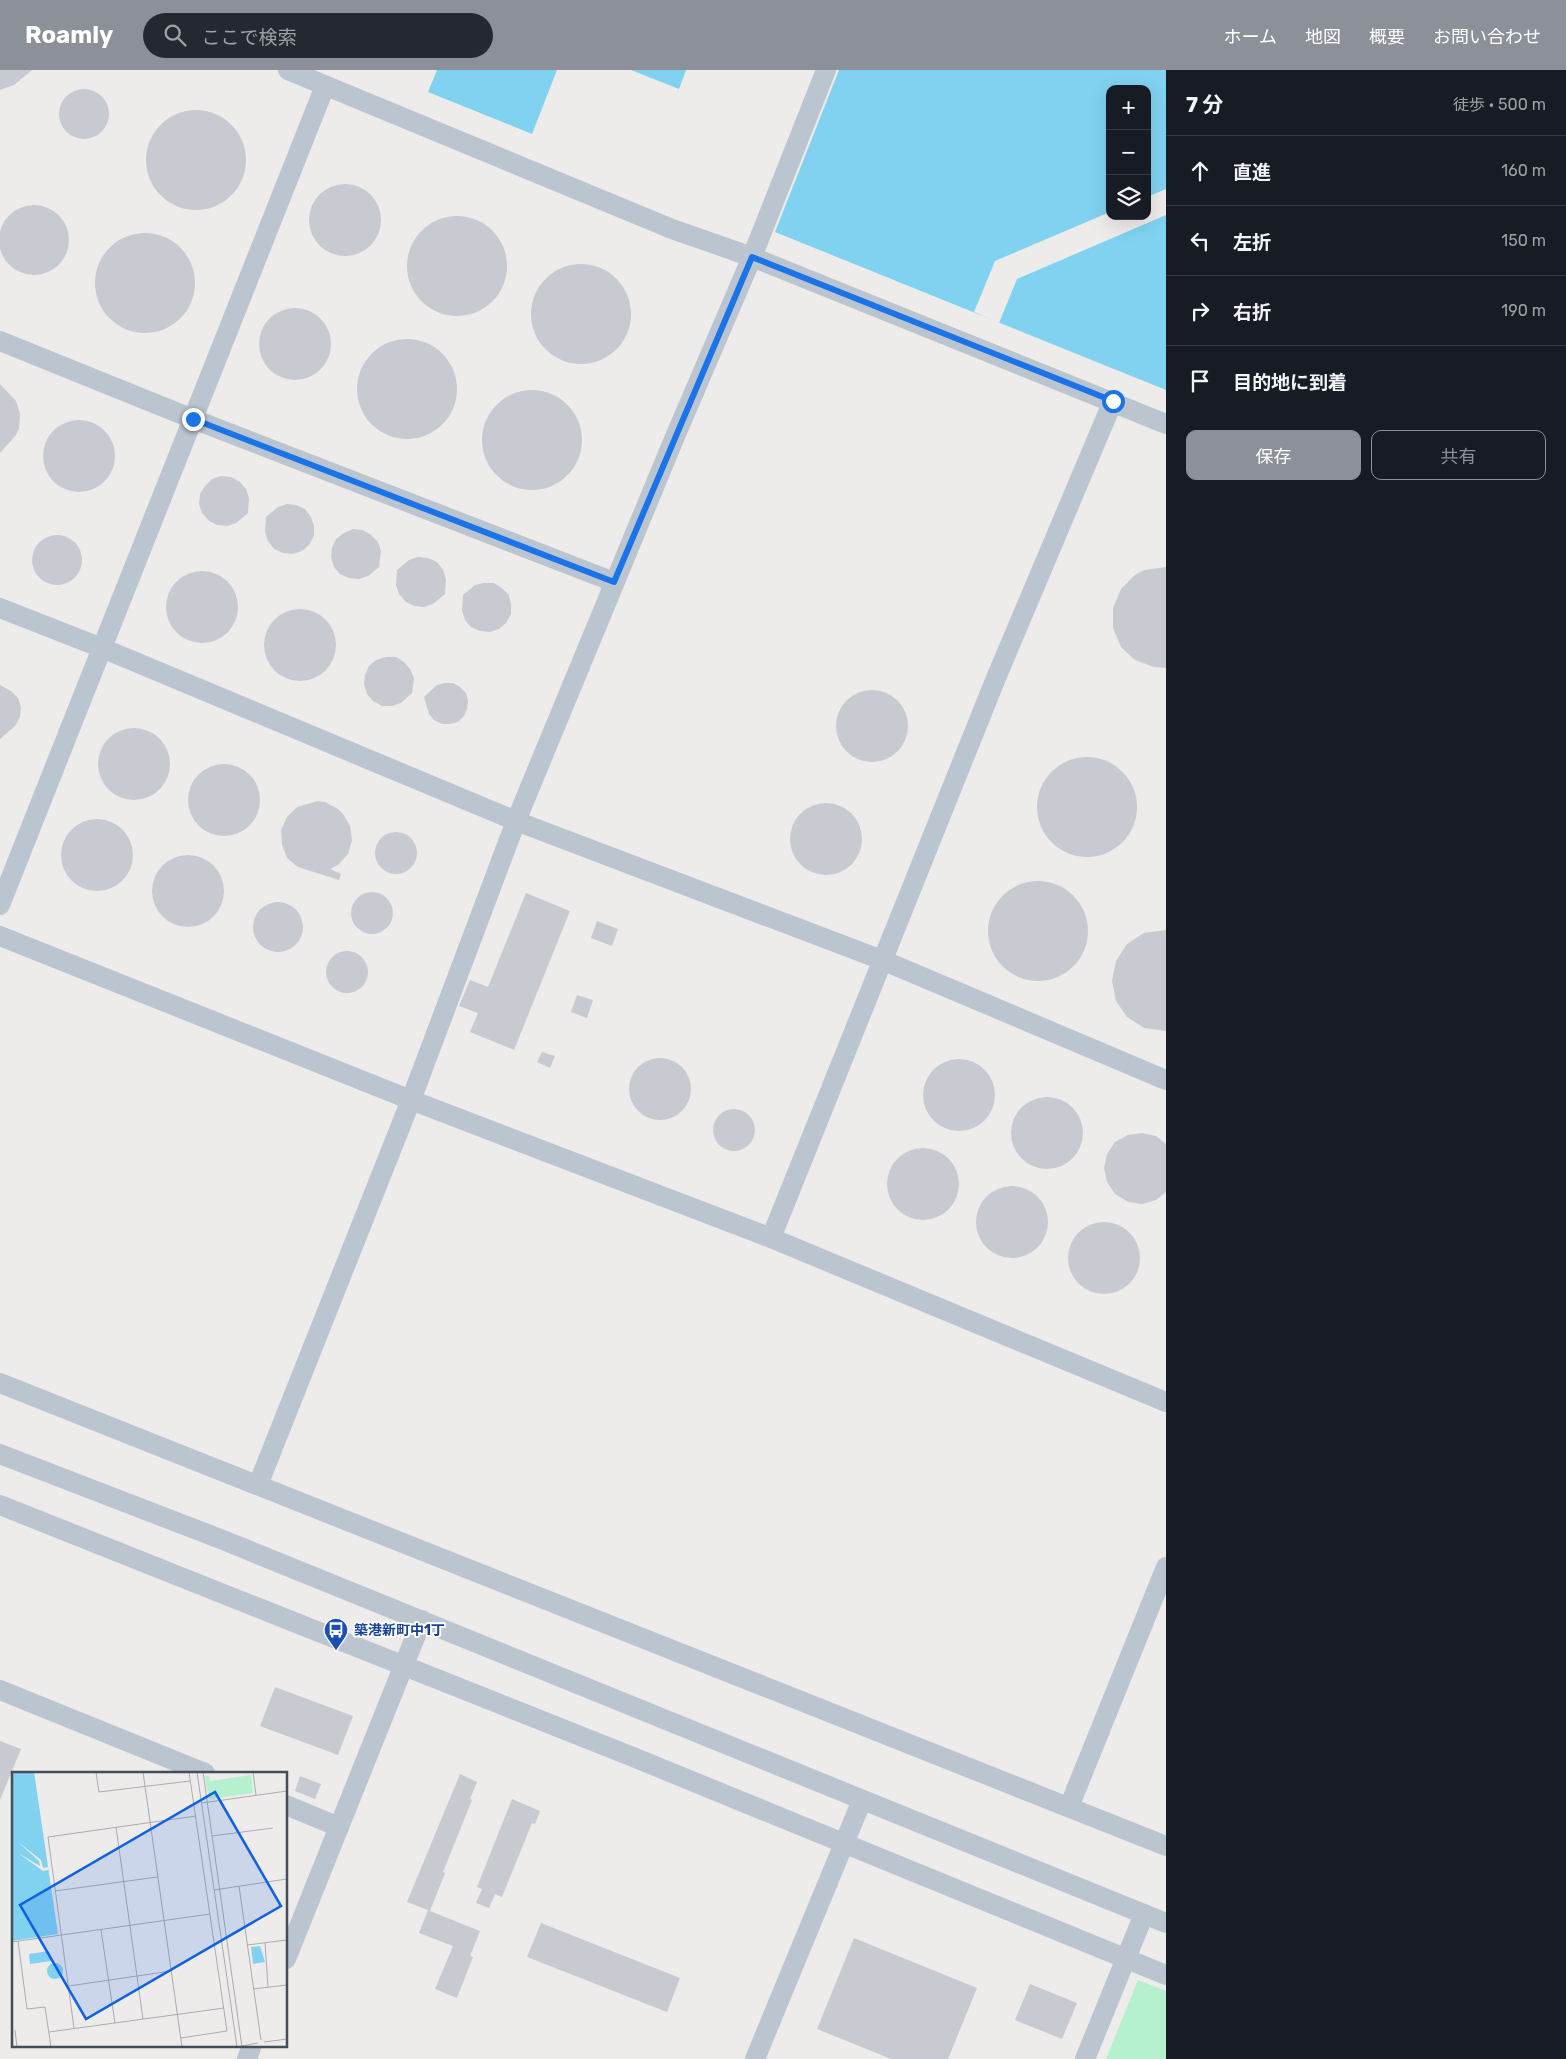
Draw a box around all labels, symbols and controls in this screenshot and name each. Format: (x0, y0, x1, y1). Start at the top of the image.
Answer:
search box (143, 13, 493, 58)
text: Roamly (25, 21, 113, 49)
icon: search (161, 21, 189, 49)
text: ここで検索 (201, 26, 296, 49)
text: ホーム (1224, 26, 1277, 48)
text: 地図 (1305, 26, 1341, 48)
text: 概要 (1369, 26, 1405, 48)
text: お問い合わせ (1433, 26, 1541, 48)
map controls (1106, 85, 1151, 220)
button: + (1106, 85, 1151, 130)
text: 7 分 (1186, 92, 1224, 117)
text: 徒歩 · 500 m (1453, 95, 1546, 114)
button: − (1106, 130, 1151, 175)
icon: ahead (1186, 157, 1214, 185)
text: 直進 (1233, 161, 1271, 184)
text: 160 m (1501, 161, 1546, 180)
button: layers (1106, 175, 1151, 220)
icon: left (1186, 227, 1214, 255)
text: 左折 (1233, 231, 1271, 254)
text: 150 m (1501, 231, 1546, 250)
icon: right (1186, 297, 1214, 325)
text: 右折 (1233, 301, 1271, 324)
text: 190 m (1501, 301, 1546, 320)
icon: arrive (1186, 367, 1214, 395)
text: 目的地に到着 (1233, 371, 1347, 394)
route start (1102, 390, 1125, 413)
route end (182, 408, 205, 431)
button: 保存 (1186, 430, 1361, 480)
button: 共有 (1371, 430, 1546, 480)
bus stop icon: 築港新町中1丁 (323, 1617, 349, 1651)
place label: 築港新町中1丁 (354, 1622, 445, 1639)
inset map (12, 1772, 288, 2046)

